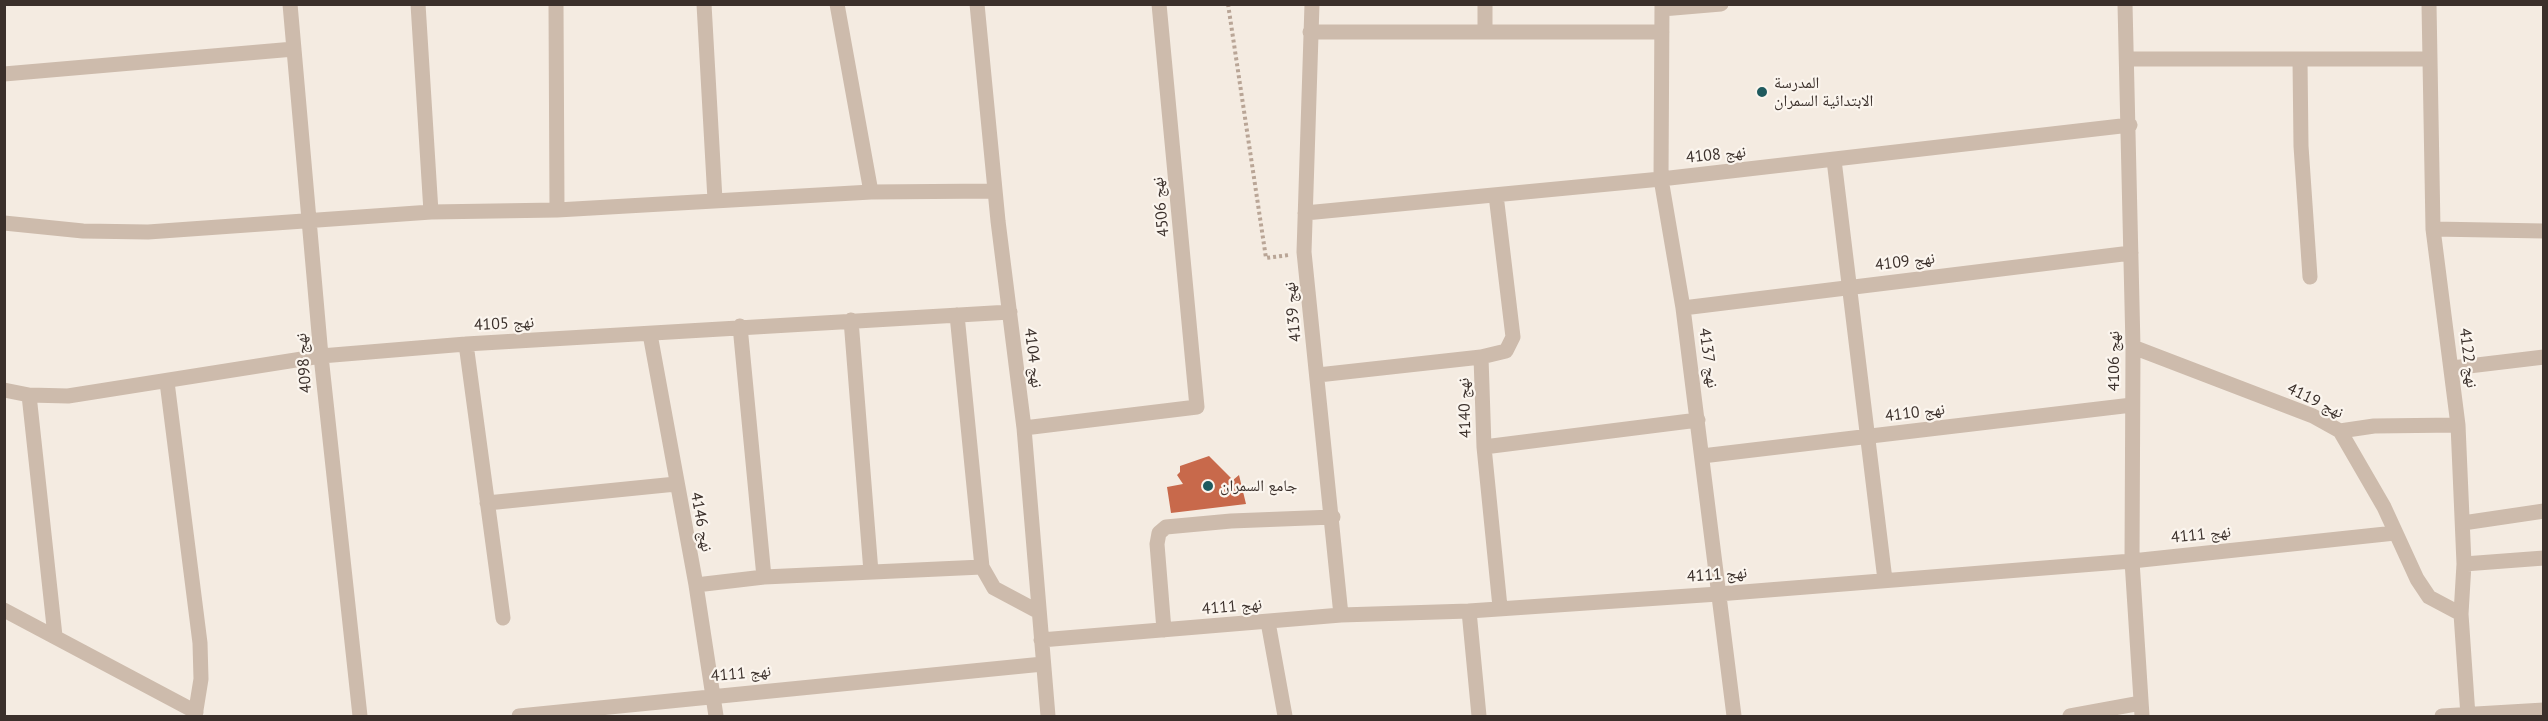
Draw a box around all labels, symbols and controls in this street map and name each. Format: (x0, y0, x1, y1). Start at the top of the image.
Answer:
place label: المدرسة الابتدائية السمران (1774, 73, 1873, 111)
marker: المدرسة الابتدائية السمران (1755, 85, 1769, 99)
street label: نهج 4108 (1685, 142, 1747, 168)
street label: نهج 4506 (1148, 176, 1174, 238)
street label: نهج 4109 (1874, 249, 1936, 275)
street label: نهج 4139 (1280, 281, 1306, 343)
street label: نهج 4105 (473, 313, 535, 335)
street label: نهج 4104 (1020, 327, 1046, 389)
street label: نهج 4137 (1694, 327, 1722, 389)
street label: نهج 4122 (2455, 327, 2481, 389)
street label: نهج 4106 (2104, 331, 2124, 391)
street label: نهج 4098 (292, 332, 316, 394)
street label: نهج 4140 (1454, 378, 1476, 438)
street label: نهج 4119 (2284, 379, 2346, 423)
street label: نهج 4110 (1884, 400, 1946, 426)
place label: جامع السمران (1220, 476, 1297, 496)
marker: جامع السمران (1201, 479, 1215, 493)
street label: نهج 4146 (686, 491, 716, 553)
street label: نهج 4111 (2170, 522, 2232, 548)
street label: نهج 4111 (1686, 563, 1748, 587)
street label: نهج 4111 (1201, 595, 1263, 619)
street label: نهج 4111 (710, 662, 772, 686)

